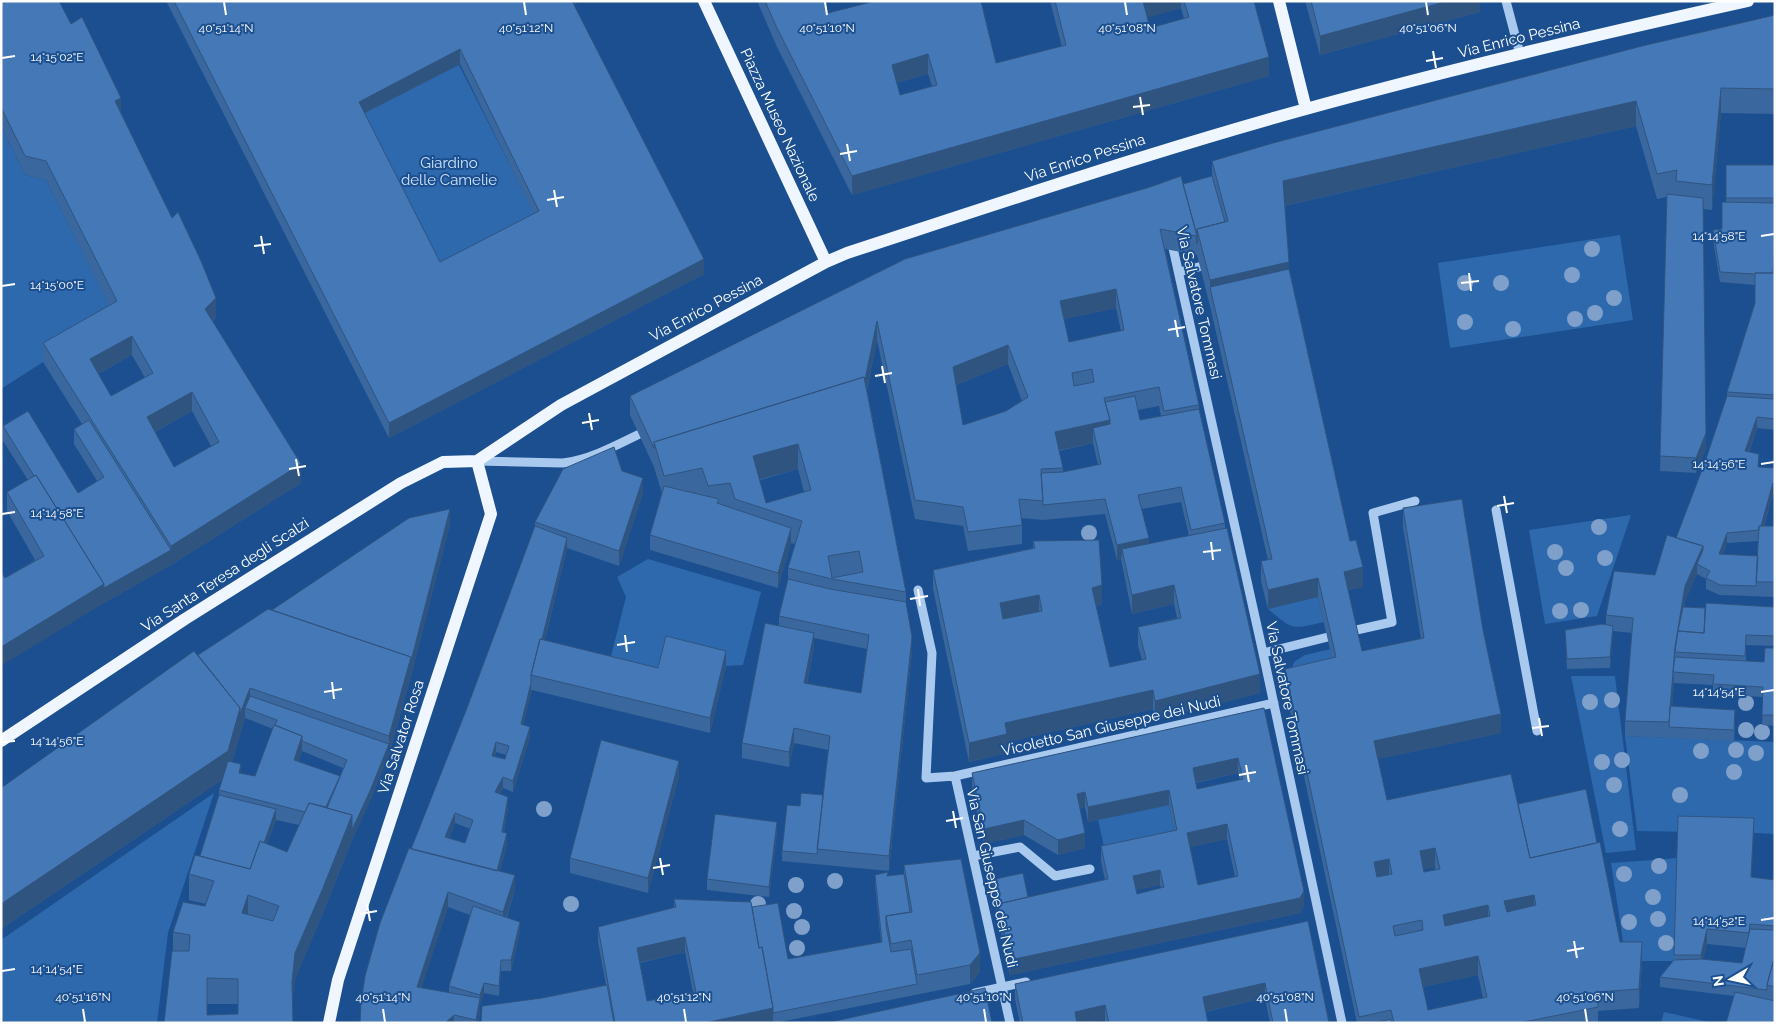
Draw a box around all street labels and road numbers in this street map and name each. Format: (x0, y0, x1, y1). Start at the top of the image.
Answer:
street label: Via Enrico Pessina (1456, 14, 1582, 62)
street label: Piazza Museo Nazionale (736, 45, 824, 205)
street label: Via Enrico Pessina (1023, 130, 1147, 186)
street label: Via Salvatore Tommasi (1173, 225, 1225, 381)
street label: Via Enrico Pessina (646, 271, 766, 345)
street label: Via Santa Teresa degli Scalzi (138, 514, 312, 636)
street label: Via Salvatore Tommasi (1262, 620, 1312, 776)
street label: Via Salvator Rosa (374, 678, 428, 796)
street label: Vicoletto San Giuseppe dei Nudi (1000, 692, 1222, 760)
street label: Via San Giuseppe dei Nudi (963, 786, 1021, 970)

